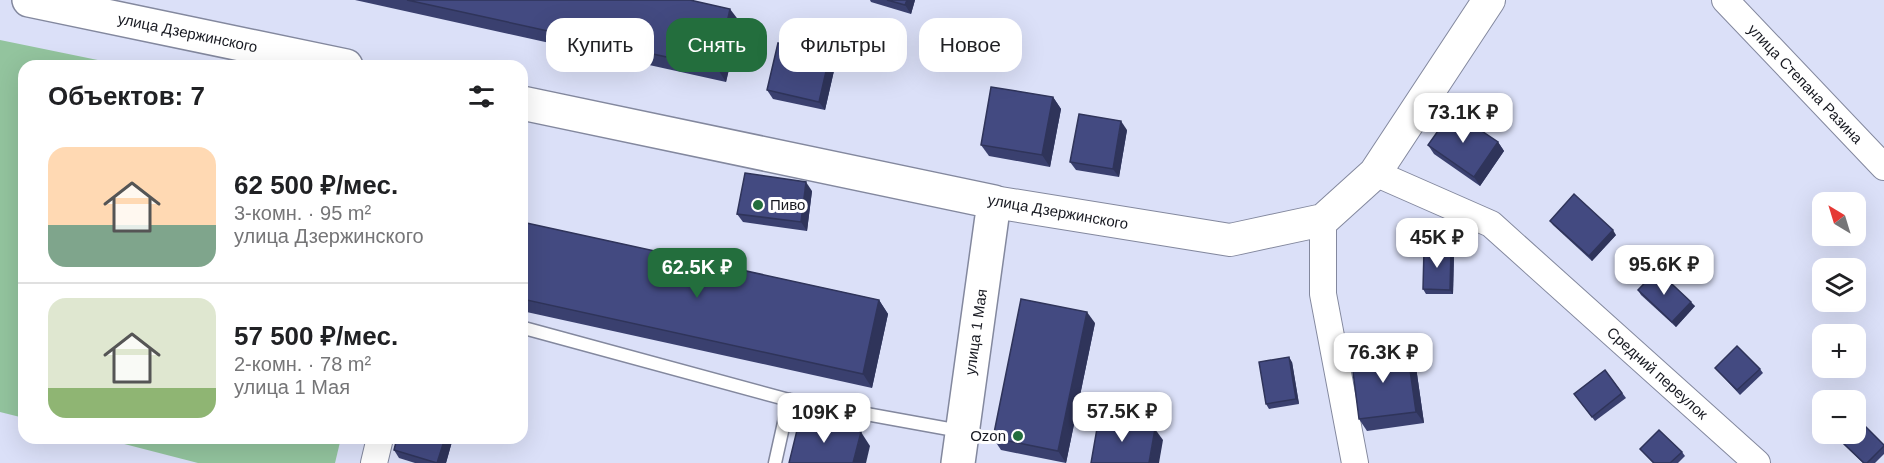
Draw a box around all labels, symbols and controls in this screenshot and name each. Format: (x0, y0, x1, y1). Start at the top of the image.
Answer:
street label: улица Дзержинского (116, 10, 259, 55)
chip: Купить (546, 18, 654, 72)
chip: Снять (666, 18, 767, 72)
chip: Фильтры (779, 18, 907, 72)
chip: Новое (919, 18, 1022, 72)
street label: улица Степана Разина (1745, 21, 1867, 147)
icon: filters (465, 80, 498, 113)
text: Объектов: 7 (48, 81, 205, 111)
pin: 73.1K ₽ (1408, 93, 1518, 144)
text: 73.1K ₽ (1428, 101, 1498, 123)
text: 62 500 ₽/мес. (234, 170, 398, 200)
icon: home (96, 171, 168, 243)
street label: улица Дзержинского (987, 191, 1130, 232)
north arrow (1812, 192, 1866, 246)
map controls (1812, 192, 1866, 444)
place label: Пиво (770, 196, 805, 213)
marker: Пиво (751, 198, 765, 212)
text: 3-комн. · 95 m² (234, 202, 371, 224)
pin: 45K ₽ (1395, 218, 1479, 269)
text: улица Дзержинского (234, 225, 424, 247)
text: 45K ₽ (1410, 226, 1464, 248)
pin: 95.6K ₽ (1609, 245, 1719, 296)
pin: 62.5K ₽ (642, 248, 752, 299)
text: 95.6K ₽ (1629, 253, 1699, 275)
text: 62.5K ₽ (662, 256, 732, 278)
button: layers (1812, 258, 1866, 312)
street label: улица 1 Мая (961, 288, 990, 376)
text: 57 500 ₽/мес. (234, 321, 398, 351)
icon: home (96, 322, 168, 394)
street label: Средний переулок (1604, 323, 1711, 423)
button: + (1812, 324, 1866, 378)
pin: 76.3K ₽ (1328, 333, 1438, 384)
text: 76.3K ₽ (1348, 341, 1418, 363)
text: 2-комн. · 78 m² (234, 353, 371, 375)
text: улица 1 Мая (234, 376, 350, 398)
button: − (1812, 390, 1866, 444)
pin: 57.5K ₽ (1067, 392, 1177, 443)
pin: 109K ₽ (775, 393, 873, 444)
text: 57.5K ₽ (1087, 400, 1157, 422)
text: 109K ₽ (791, 401, 857, 423)
place label: Ozon (970, 427, 1006, 444)
marker: Ozon (1011, 429, 1025, 443)

